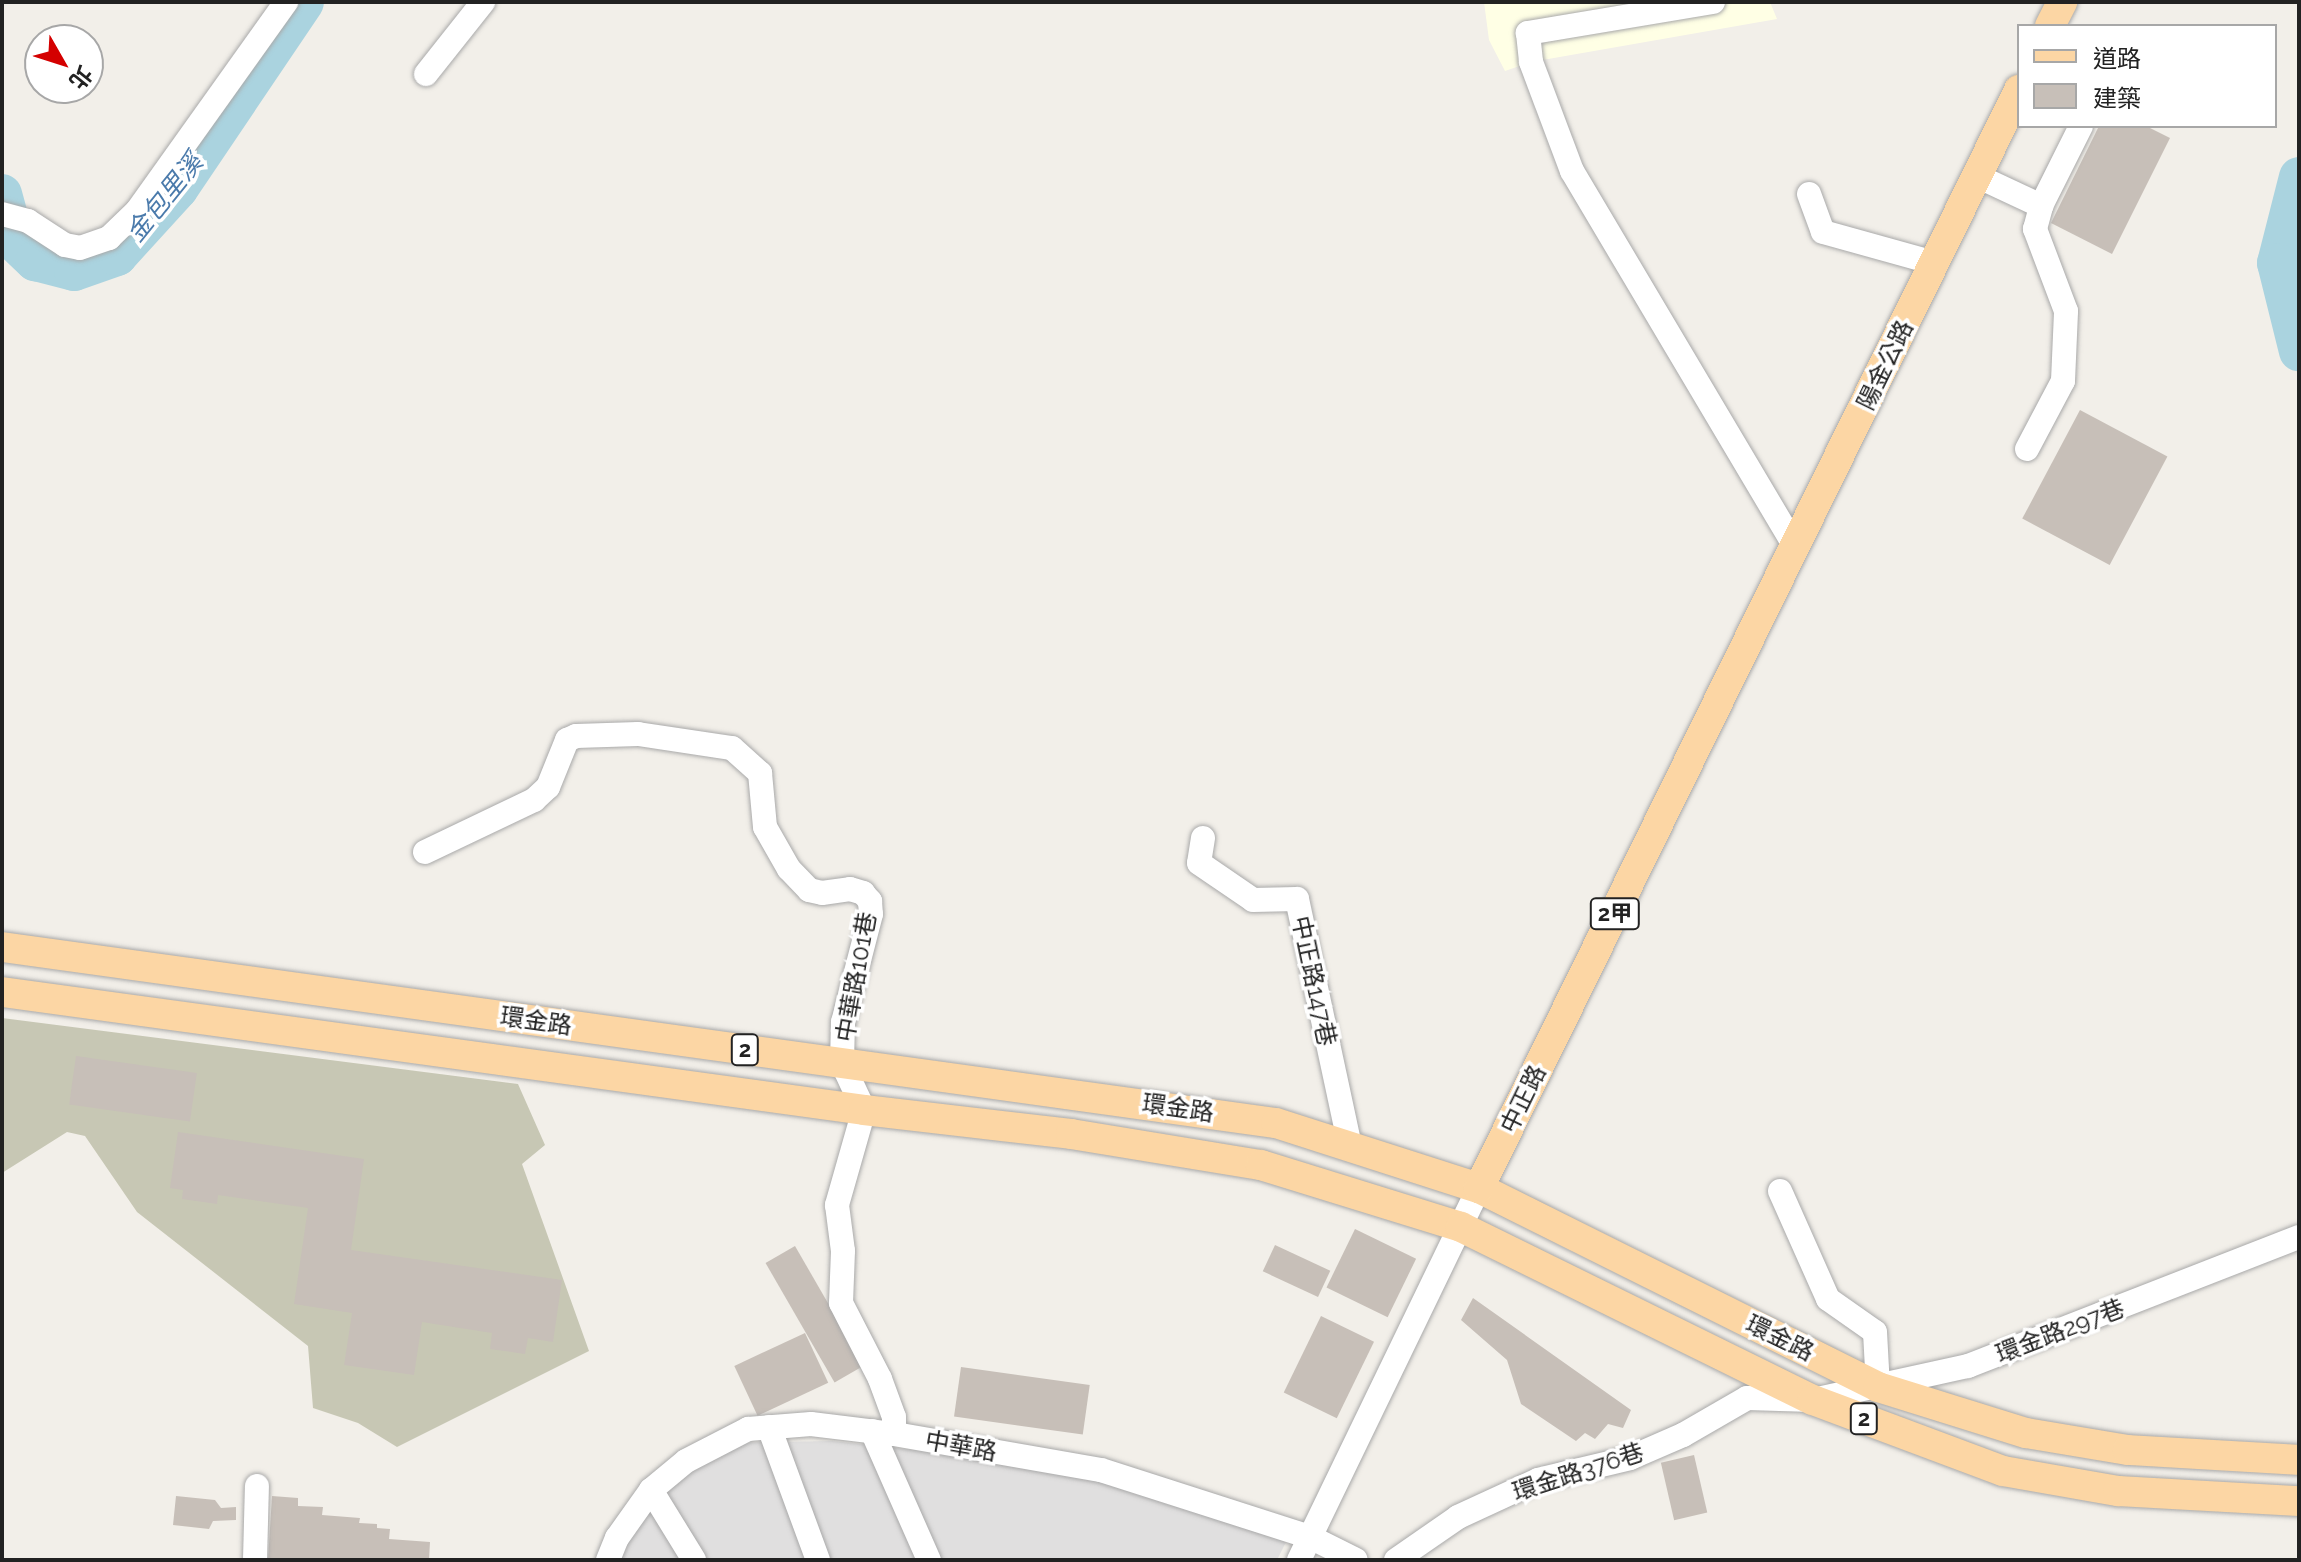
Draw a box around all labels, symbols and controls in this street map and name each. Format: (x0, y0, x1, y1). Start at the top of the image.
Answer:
north arrow (24, 24, 104, 104)
legend (2017, 24, 2277, 128)
text: 道路 (2093, 44, 2141, 73)
text: 北 (64, 61, 98, 95)
text: 建築 (2093, 84, 2141, 113)
water label: 金包里溪 (120, 148, 210, 248)
street label: 陽金公路 (1851, 316, 1919, 414)
road number: 2甲 (1589, 896, 1641, 932)
street label: 中華路101巷 (830, 910, 882, 1044)
street label: 中正路147巷 (1286, 913, 1342, 1049)
street label: 環金路 (498, 1002, 574, 1040)
road number: 2 (729, 1032, 761, 1068)
street label: 中正路 (1494, 1060, 1552, 1138)
street label: 環金路 (1140, 1089, 1216, 1127)
street label: 環金路297巷 (1992, 1293, 2128, 1369)
street label: 環金路 (1741, 1309, 1819, 1367)
road number: 2 (1848, 1401, 1880, 1437)
street label: 中華路 (923, 1426, 999, 1466)
street label: 環金路376巷 (1509, 1437, 1647, 1507)

